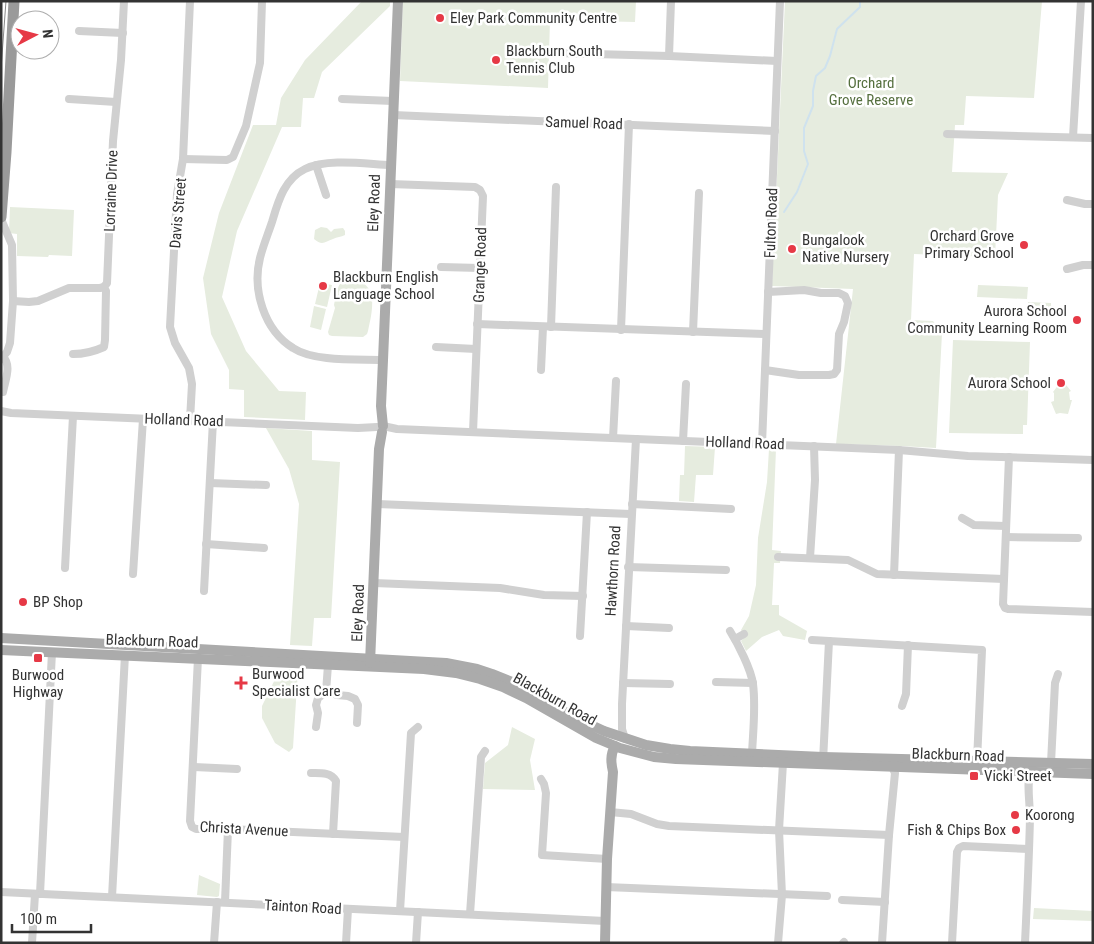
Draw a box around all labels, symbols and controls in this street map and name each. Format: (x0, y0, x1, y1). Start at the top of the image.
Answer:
place label: Eley Park Community Centre (450, 9, 617, 27)
north arrow (10, 10, 60, 60)
marker: Eley Park Community Centre (434, 12, 446, 24)
text: N (40, 29, 56, 39)
place label: Blackburn South Tennis Club (506, 42, 603, 77)
marker: Blackburn South Tennis Club (490, 54, 502, 66)
park label: Orchard Grove Reserve (829, 74, 913, 109)
street label: Samuel Road (545, 113, 623, 133)
street label: Lorraine Drive (101, 150, 121, 232)
street label: Eley Road (364, 174, 384, 232)
street label: Davis Street (166, 177, 190, 249)
street label: Fulton Road (761, 188, 781, 258)
street label: Grange Road (470, 227, 490, 303)
place label: Orchard Grove Primary School (924, 227, 1014, 262)
place label: Bungalook Native Nursery (802, 231, 889, 266)
marker: Orchard Grove Primary School (1018, 239, 1030, 251)
marker: Bungalook Native Nursery (786, 243, 798, 255)
place label: Blackburn English Language School (333, 268, 439, 303)
marker: Blackburn English Language School (317, 280, 329, 292)
place label: Aurora School Community Learning Room (907, 302, 1067, 337)
marker: Aurora School Community Learning Room (1071, 314, 1083, 326)
place label: Aurora School (968, 374, 1051, 392)
marker: Aurora School (1055, 377, 1067, 389)
street label: Holland Road (144, 410, 224, 430)
street label: Holland Road (705, 433, 785, 453)
street label: Hawthorn Road (602, 525, 624, 617)
street label: Eley Road (348, 584, 368, 642)
place label: BP Shop (33, 593, 83, 611)
marker: BP Shop (17, 596, 29, 608)
street label: Blackburn Road (105, 630, 199, 652)
marker: Burwood Highway (32, 652, 44, 664)
place label: Burwood Specialist Care (252, 665, 341, 700)
place label: Burwood Highway (12, 666, 64, 701)
street label: Blackburn Road (510, 669, 600, 729)
marker: Burwood Specialist Care (234, 676, 248, 690)
street label: Blackburn Road (911, 744, 1005, 766)
place label: Vicki Street (984, 767, 1052, 785)
marker: Vicki Street (968, 770, 980, 782)
place label: Koorong (1025, 806, 1075, 824)
marker: Koorong (1009, 809, 1021, 821)
street label: Christa Avenue (199, 818, 289, 840)
place label: Fish & Chips Box (907, 821, 1006, 839)
marker: Fish & Chips Box (1010, 824, 1022, 836)
street label: Tainton Road (264, 896, 342, 918)
scale bar (12, 902, 91, 934)
text: 100 m (20, 910, 57, 928)

